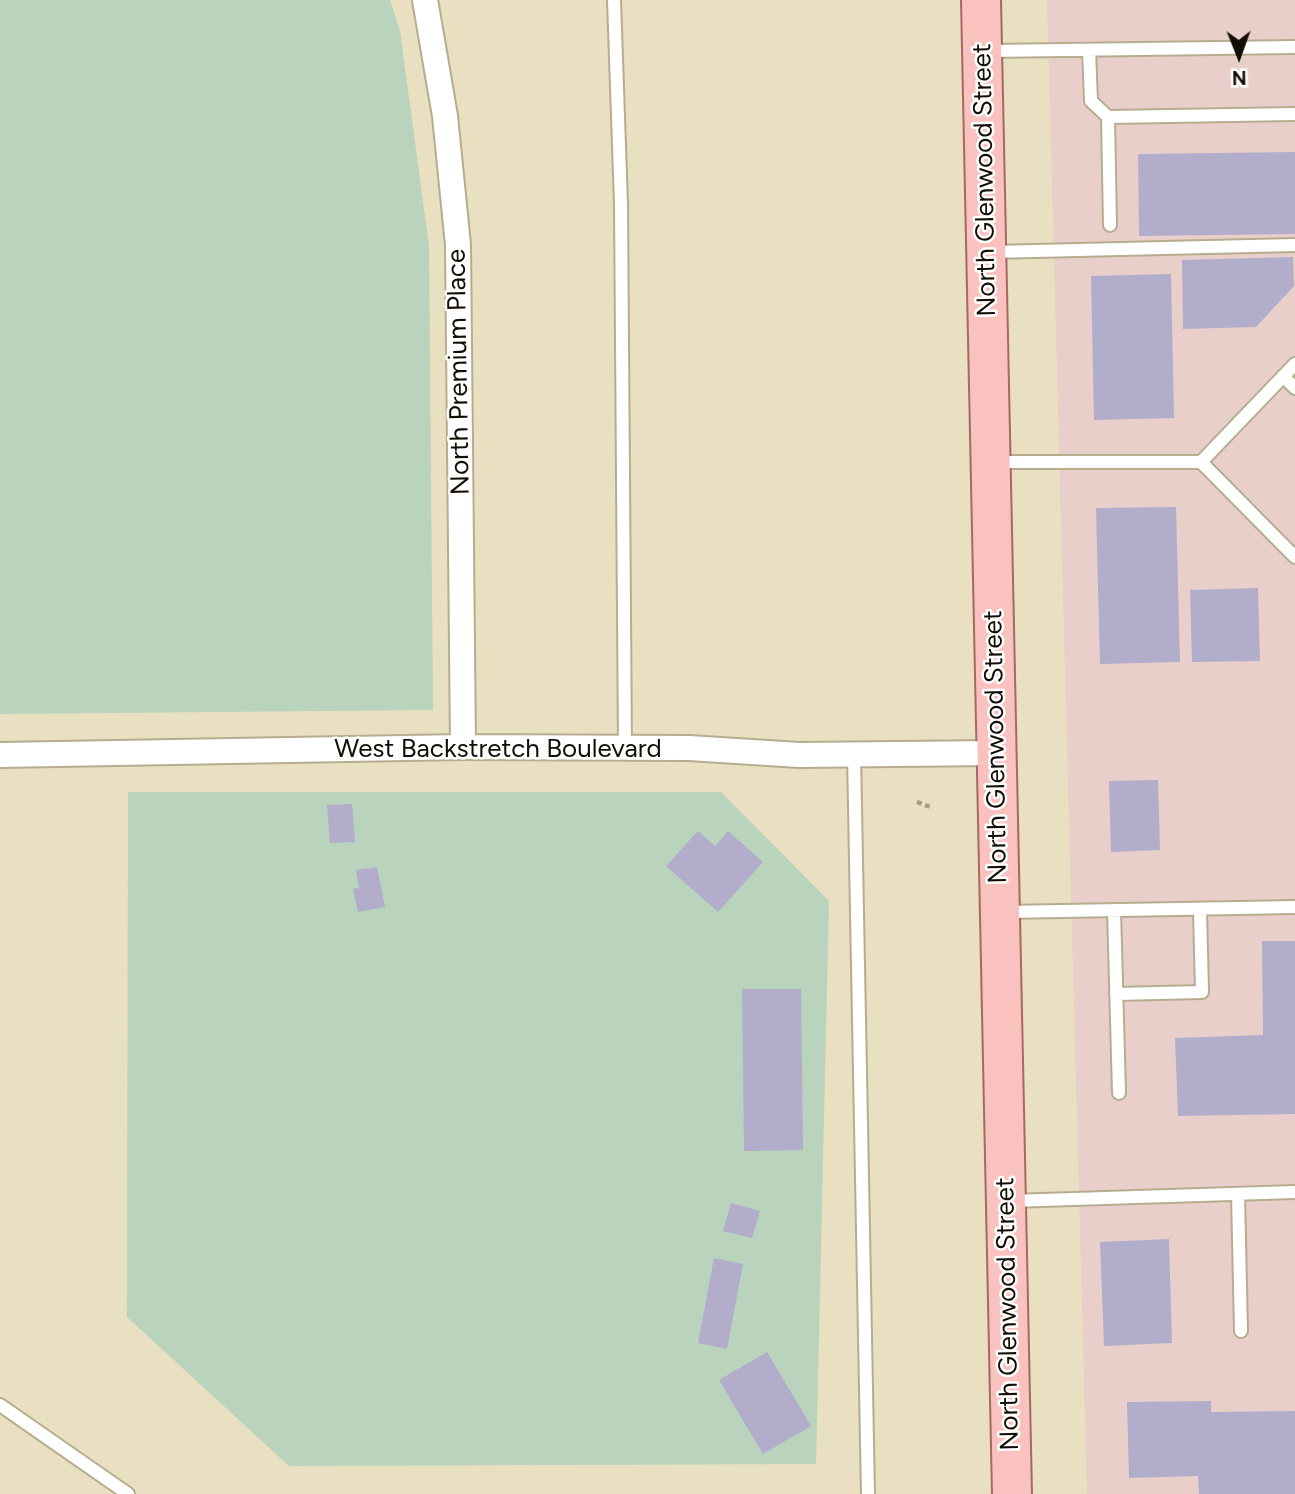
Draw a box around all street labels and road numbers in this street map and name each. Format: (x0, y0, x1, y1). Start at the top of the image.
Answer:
street label: North Glenwood Street (967, 43, 1003, 317)
street label: North Premium Place (441, 249, 477, 495)
street label: North Glenwood Street (978, 610, 1014, 884)
street label: West Backstretch Boulevard (334, 733, 662, 765)
street label: North Glenwood Street (990, 1177, 1026, 1451)

